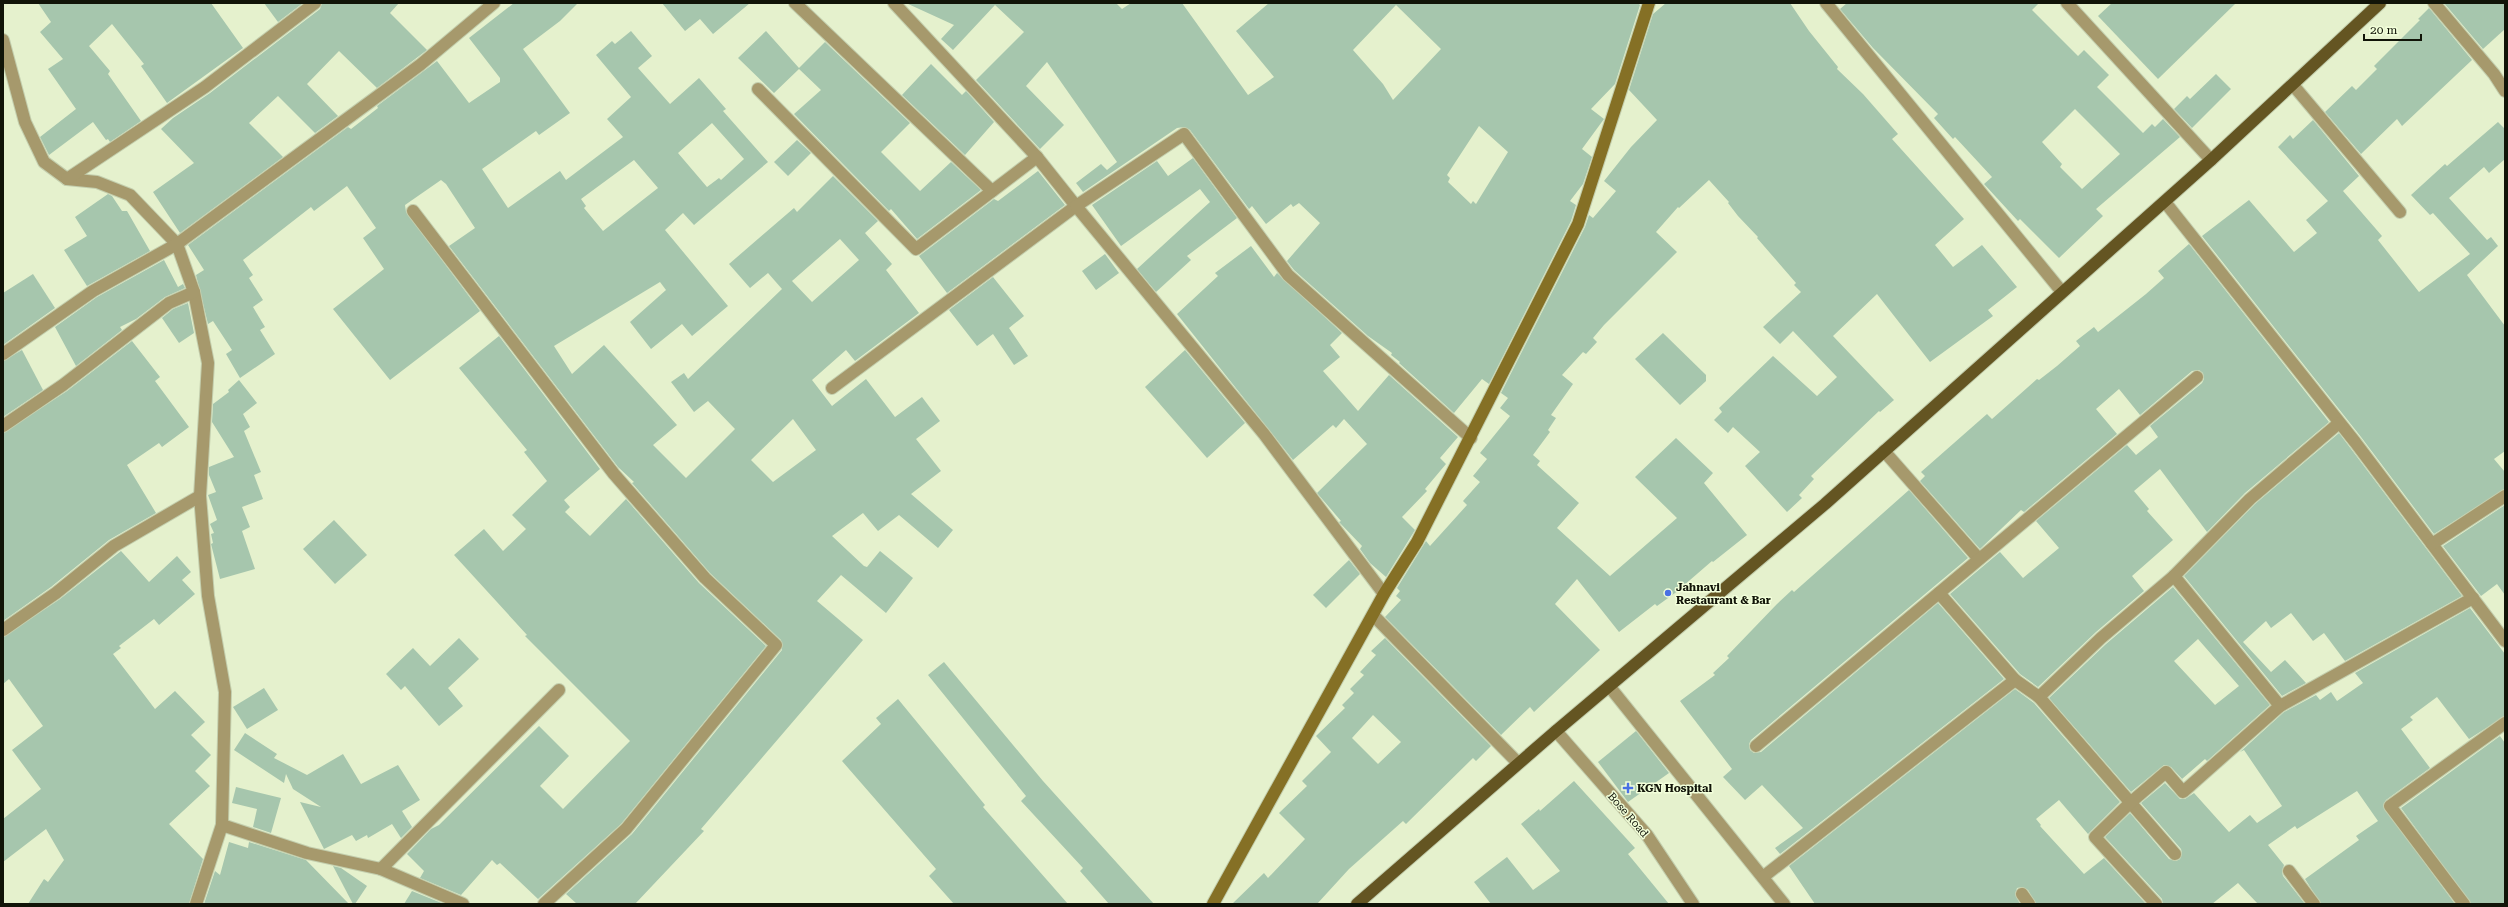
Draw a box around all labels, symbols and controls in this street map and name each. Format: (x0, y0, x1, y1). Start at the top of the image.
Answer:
scale bar (2364, 16, 2421, 42)
text: 20 m (2370, 23, 2397, 37)
place label: Jahnavi Restaurant & Bar (1676, 581, 1771, 607)
marker: Jahnavi Restaurant & Bar (1663, 588, 1673, 598)
marker: KGN Hospital (1622, 782, 1634, 794)
place label: KGN Hospital (1637, 782, 1712, 795)
street label: Bose Road (1605, 790, 1651, 840)

